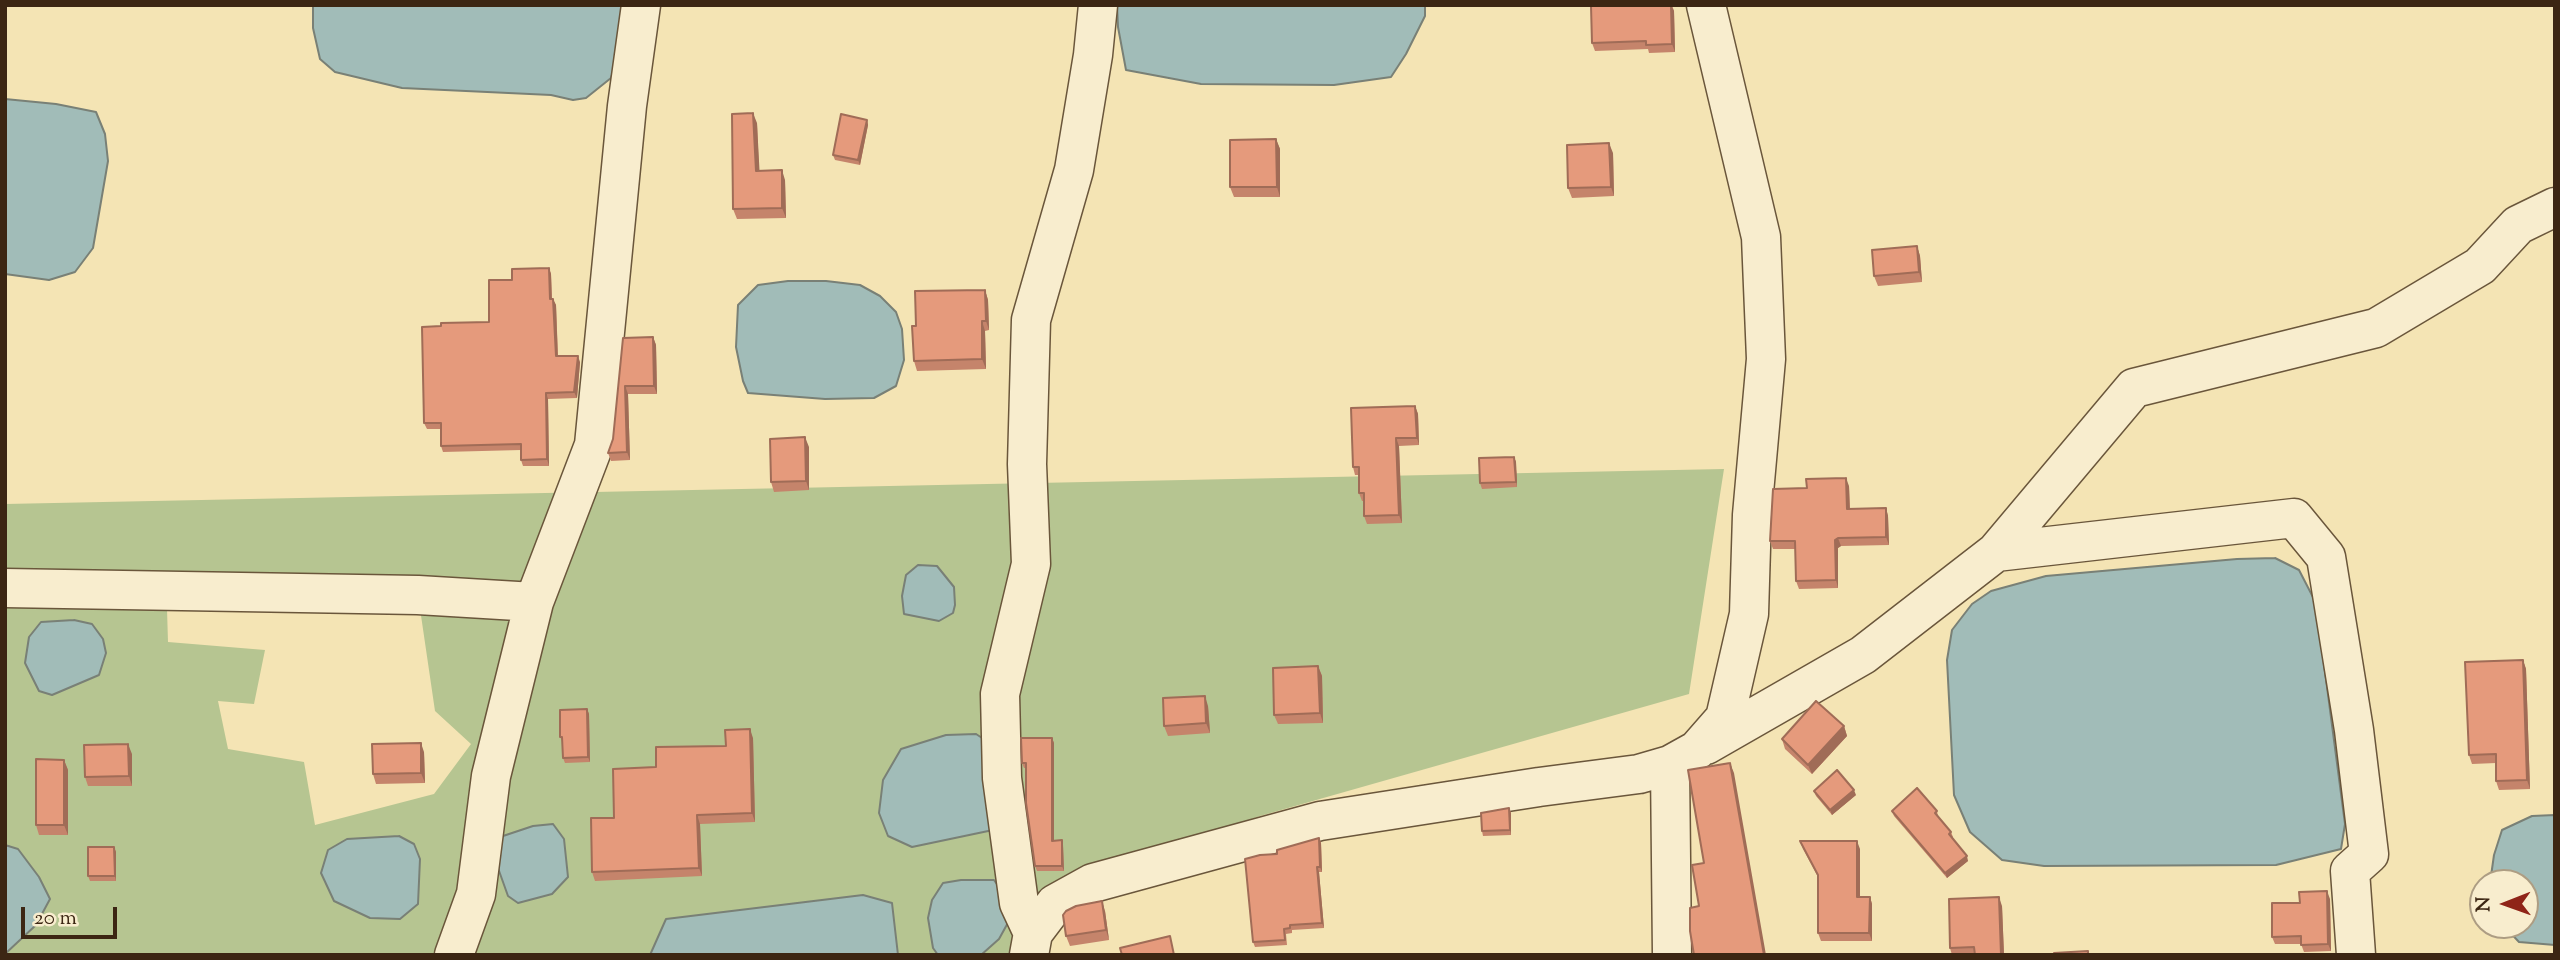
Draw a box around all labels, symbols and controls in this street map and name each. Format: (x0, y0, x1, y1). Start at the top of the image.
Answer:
north arrow (2469, 869, 2539, 939)
scale bar (24, 894, 121, 938)
text: N (2471, 897, 2498, 912)
text: 20 m (34, 904, 77, 934)

